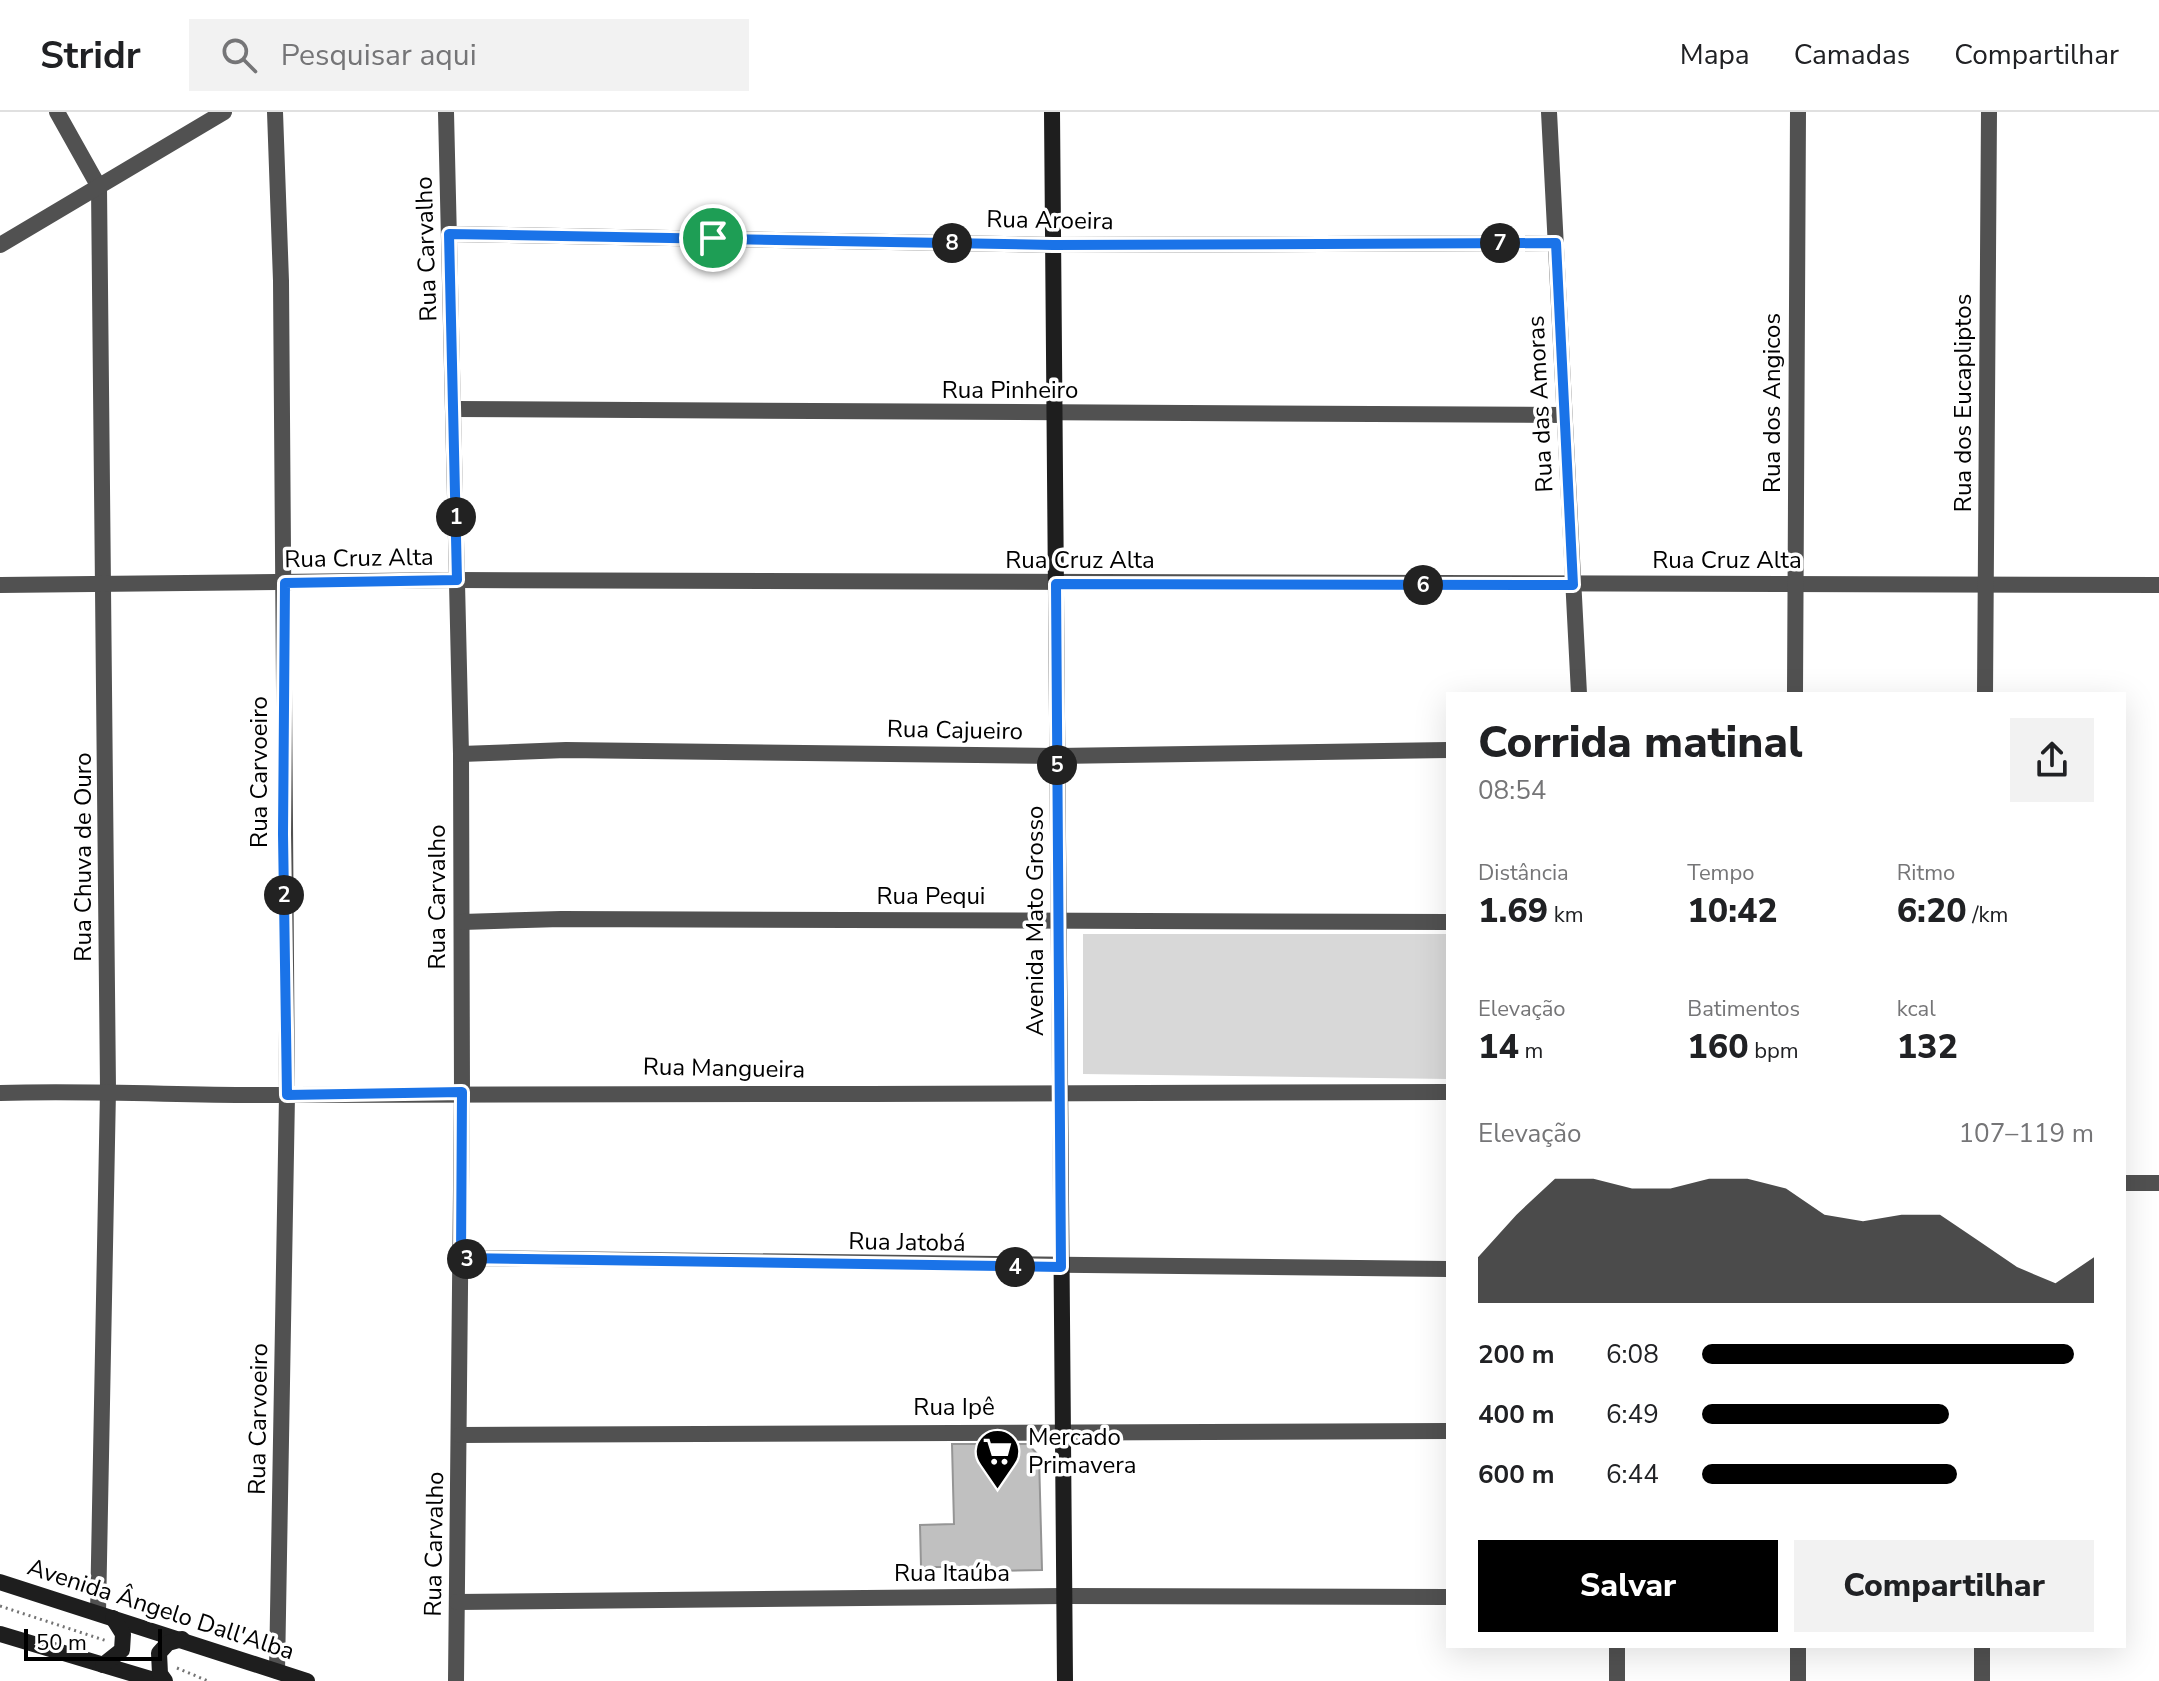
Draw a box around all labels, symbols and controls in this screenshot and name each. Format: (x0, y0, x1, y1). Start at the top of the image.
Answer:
search box (189, 19, 749, 91)
text: Stridr (40, 30, 141, 81)
icon: search (217, 33, 261, 77)
text: Pesquisar aqui (281, 35, 477, 76)
text: Mapa (1680, 36, 1750, 74)
text: Camadas (1794, 36, 1910, 74)
text: Compartilhar (1954, 36, 2119, 74)
street label: Rua Carvalho (407, 176, 445, 322)
street label: Rua Aroeira (986, 203, 1114, 237)
pin (679, 204, 747, 272)
icon: arrive (691, 216, 735, 260)
pin: 8 (932, 223, 972, 263)
pin: 7 (1480, 223, 1520, 263)
text: 8 (945, 228, 959, 258)
text: 7 (1493, 228, 1507, 258)
street label: Rua dos Eucapliptos (1947, 294, 1979, 512)
street label: Rua dos Angicos (1756, 313, 1788, 493)
street label: Rua das Amoras (1519, 315, 1561, 493)
street label: Rua Pinheiro (942, 374, 1078, 406)
pin: 1 (436, 497, 476, 537)
text: 1 (449, 502, 463, 532)
street label: Rua Cruz Alta (284, 541, 434, 575)
street label: Rua Cruz Alta (1005, 544, 1155, 576)
street label: Rua Cruz Alta (1652, 544, 1802, 576)
pin: 6 (1403, 565, 1443, 605)
text: 6 (1416, 570, 1430, 600)
street label: Rua Carvoeiro (243, 696, 275, 848)
street label: Rua Cajueiro (887, 713, 1023, 747)
text: Corrida matinal (1478, 713, 1803, 773)
button: share (2010, 718, 2094, 802)
pin: 5 (1037, 745, 1077, 785)
text: 5 (1050, 750, 1064, 780)
street label: Rua Chuva de Ouro (67, 752, 99, 962)
text: 08:54 (1478, 773, 1546, 808)
street label: Avenida Mato Grosso (1019, 806, 1051, 1036)
street label: Rua Carvalho (421, 824, 453, 970)
text: Distância (1478, 858, 1569, 888)
text: Tempo (1687, 858, 1755, 888)
text: Ritmo (1897, 858, 1955, 888)
pin: 2 (264, 875, 304, 915)
text: 2 (277, 880, 291, 910)
street label: Rua Pequi (877, 880, 985, 912)
text: 1.69 (1478, 888, 1548, 934)
text: 10:42 (1687, 888, 1778, 934)
text: 6:20 (1897, 888, 1967, 934)
text: km (1548, 900, 1584, 930)
text: /km (1967, 900, 2008, 930)
text: Elevação (1478, 994, 1566, 1024)
text: Batimentos (1687, 994, 1800, 1024)
text: kcal (1897, 994, 1936, 1024)
text: 14 (1478, 1024, 1519, 1070)
text: 160 (1687, 1024, 1749, 1070)
text: 132 (1897, 1024, 1958, 1070)
text: m (1519, 1036, 1543, 1066)
text: bpm (1749, 1036, 1799, 1066)
street label: Rua Mangueira (643, 1051, 805, 1085)
text: Elevação (1478, 1116, 1581, 1151)
text: 107–119 m (1958, 1116, 2094, 1151)
street label: Rua Jatobá (848, 1225, 966, 1259)
pin: 3 (447, 1239, 487, 1279)
text: 3 (460, 1244, 474, 1274)
pin: 4 (995, 1247, 1035, 1287)
text: 4 (1008, 1252, 1022, 1282)
text: 200 m (1478, 1337, 1555, 1372)
text: 6:08 (1606, 1337, 1659, 1372)
street label: Rua Carvoeiro (241, 1343, 275, 1495)
street label: Rua Ipê (913, 1391, 995, 1423)
text: 400 m (1478, 1397, 1555, 1432)
text: 6:49 (1606, 1397, 1659, 1432)
place label: Mercado Primavera (1028, 1421, 1136, 1481)
supermarket icon: Mercado Primavera (973, 1427, 1021, 1490)
text: 600 m (1478, 1457, 1555, 1492)
text: 6:44 (1606, 1457, 1659, 1492)
street label: Rua Carvalho (417, 1471, 451, 1617)
button: Salvar (1478, 1540, 1778, 1632)
button: Compartilhar (1794, 1540, 2094, 1632)
street label: Avenida Ângelo Dall'Alba (23, 1551, 299, 1667)
street label: Rua Itaúba (894, 1557, 1010, 1589)
scale bar (24, 1625, 162, 1661)
text: 50 m (36, 1628, 87, 1658)

